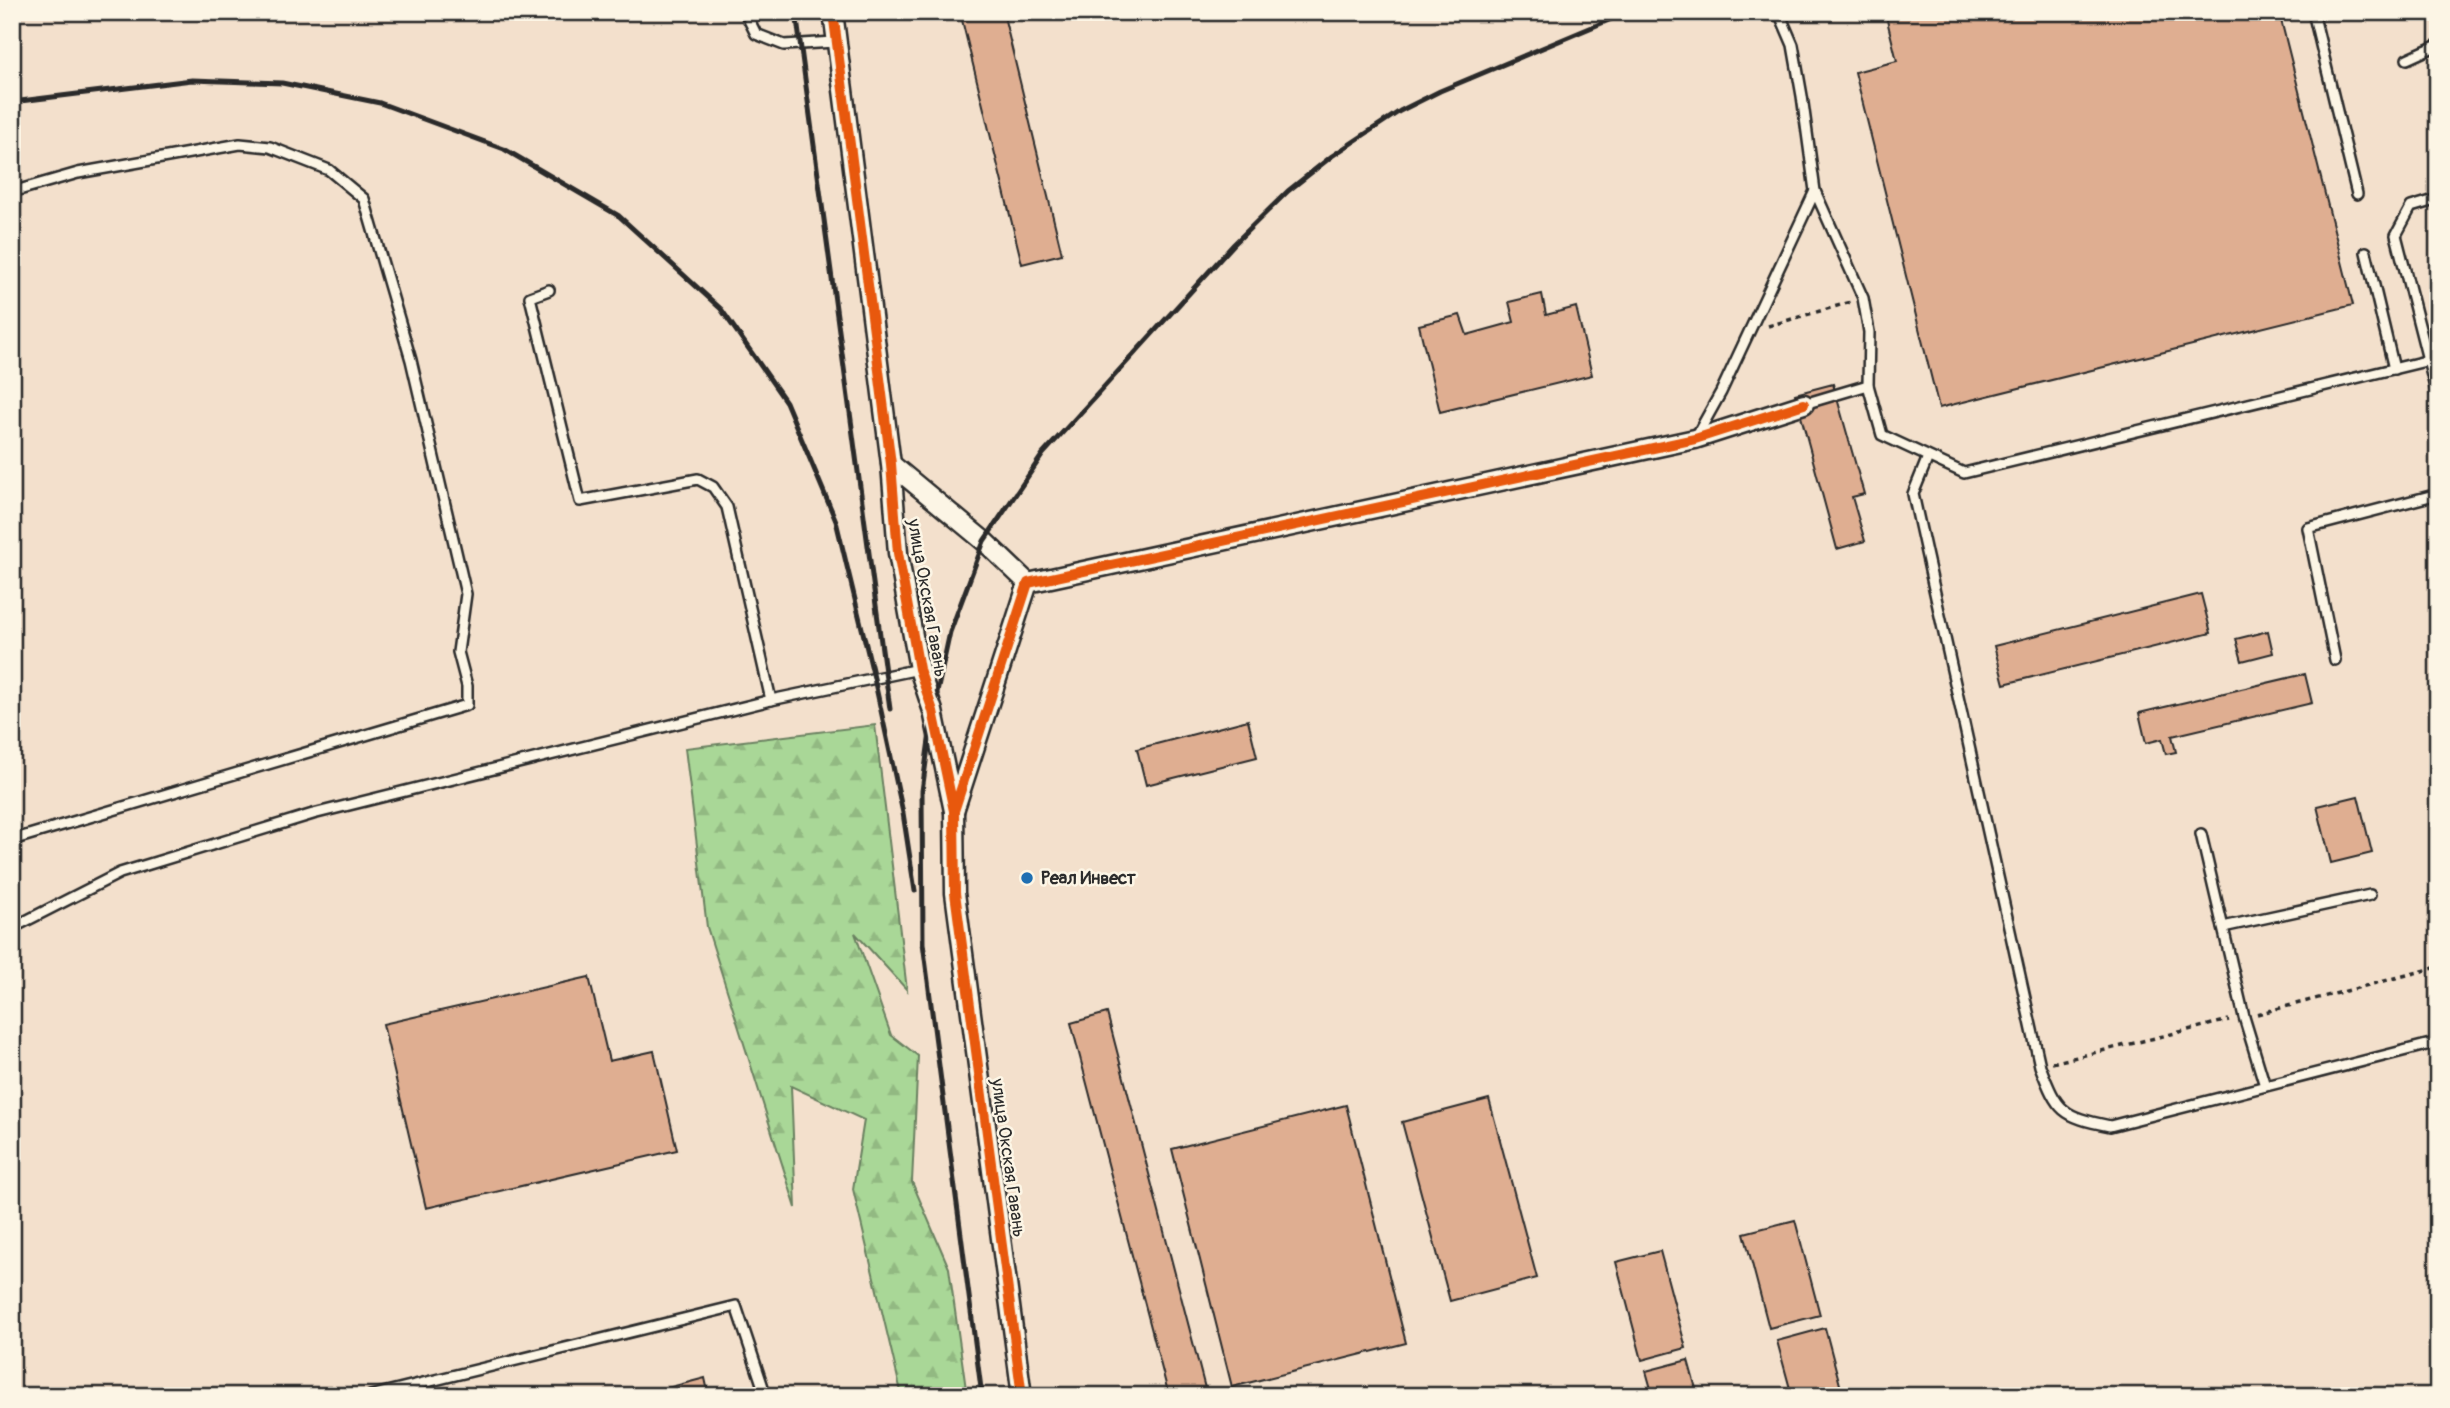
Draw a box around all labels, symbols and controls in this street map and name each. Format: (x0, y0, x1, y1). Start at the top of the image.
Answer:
street label: улица Окская Гавань (902, 516, 952, 679)
place label: Реал Инвест (1041, 867, 1137, 890)
marker: Реал Инвест (1019, 870, 1035, 886)
street label: улица Окская Гавань (985, 1076, 1031, 1239)

